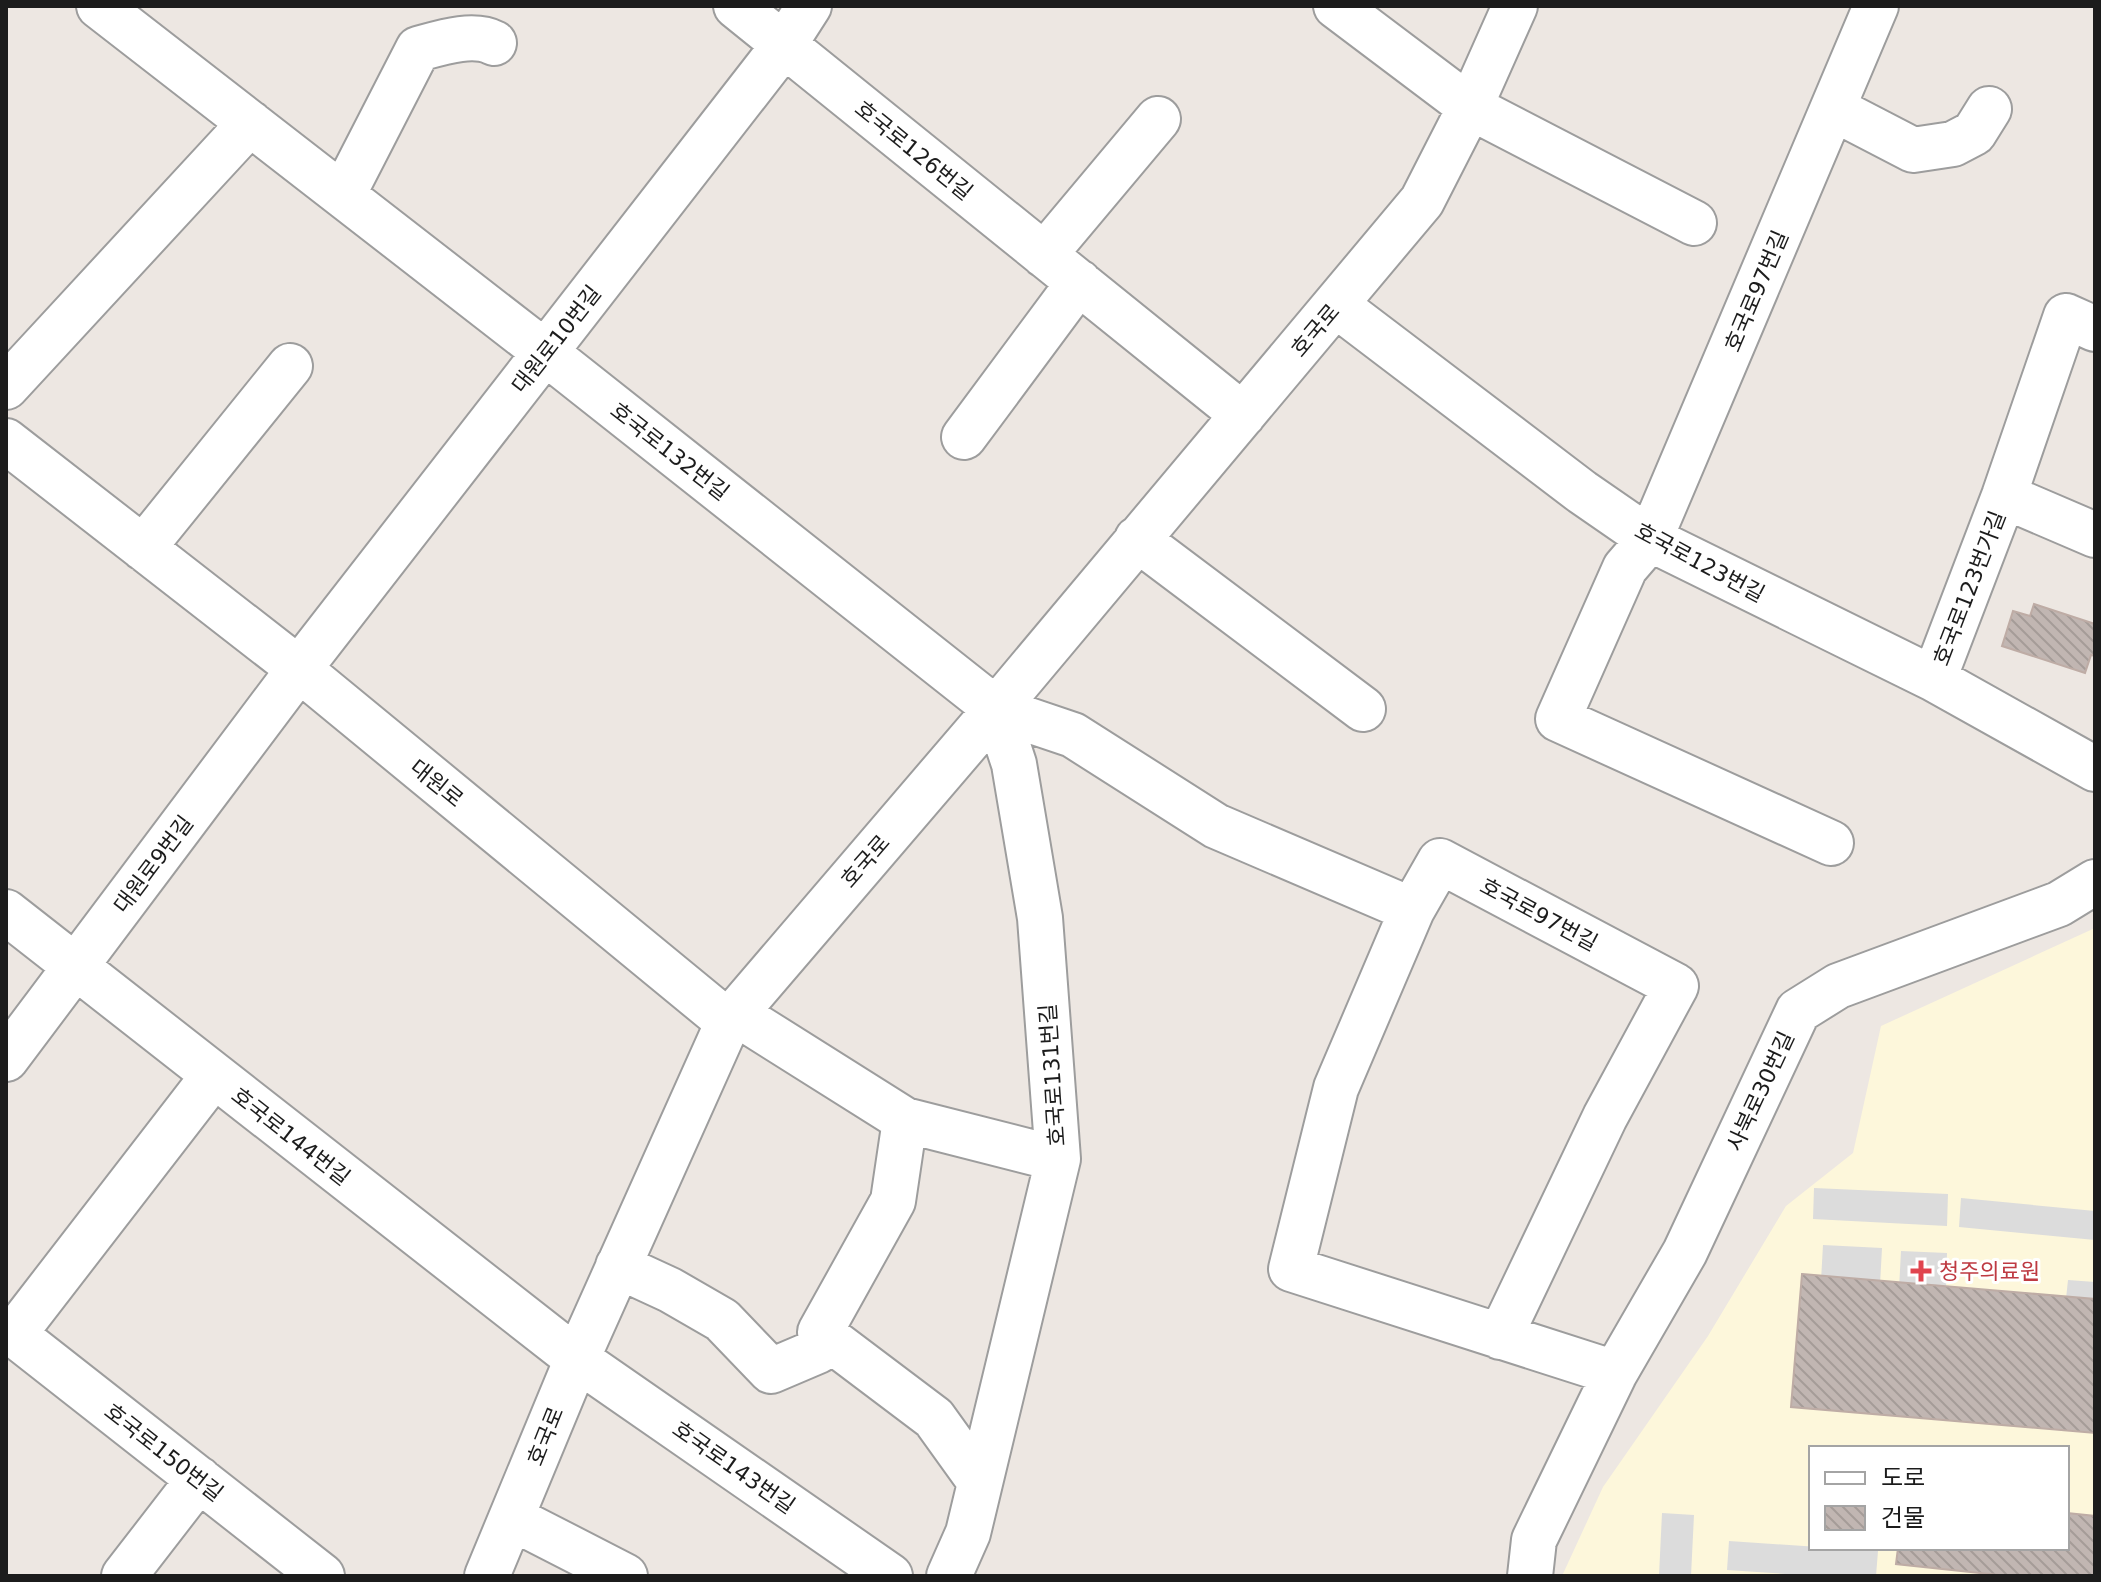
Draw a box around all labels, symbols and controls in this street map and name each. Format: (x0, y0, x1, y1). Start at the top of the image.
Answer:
street label: 호국로126번길 (850, 96, 977, 205)
street label: 호국로97번길 (1720, 227, 1793, 356)
street label: 대원로10번길 (507, 281, 606, 398)
street label: 호국로 (1286, 299, 1344, 362)
street label: 호국로132번길 (606, 397, 734, 505)
street label: 호국로123번가길 (1929, 507, 2010, 669)
street label: 호국로123번길 (1631, 518, 1769, 607)
street label: 대원로 (405, 755, 468, 812)
street label: 대원로9번길 (109, 811, 198, 918)
street label: 호국로 (836, 830, 895, 892)
street label: 호국로97번길 (1476, 873, 1602, 956)
street label: 호국로131번길 (1035, 1003, 1070, 1147)
street label: 사북로30번길 (1722, 1027, 1799, 1155)
street label: 호국로144번길 (227, 1082, 355, 1190)
place label: 청주의료원 (1939, 1259, 2040, 1284)
marker: 청주의료원 (1910, 1260, 1932, 1282)
street label: 호국로150번길 (100, 1398, 228, 1506)
street label: 호국로 (522, 1403, 568, 1469)
street label: 호국로143번길 (668, 1416, 800, 1519)
legend (1809, 1446, 2069, 1550)
text: 도로 (1881, 1464, 1925, 1492)
text: 건물 (1881, 1504, 1925, 1532)

